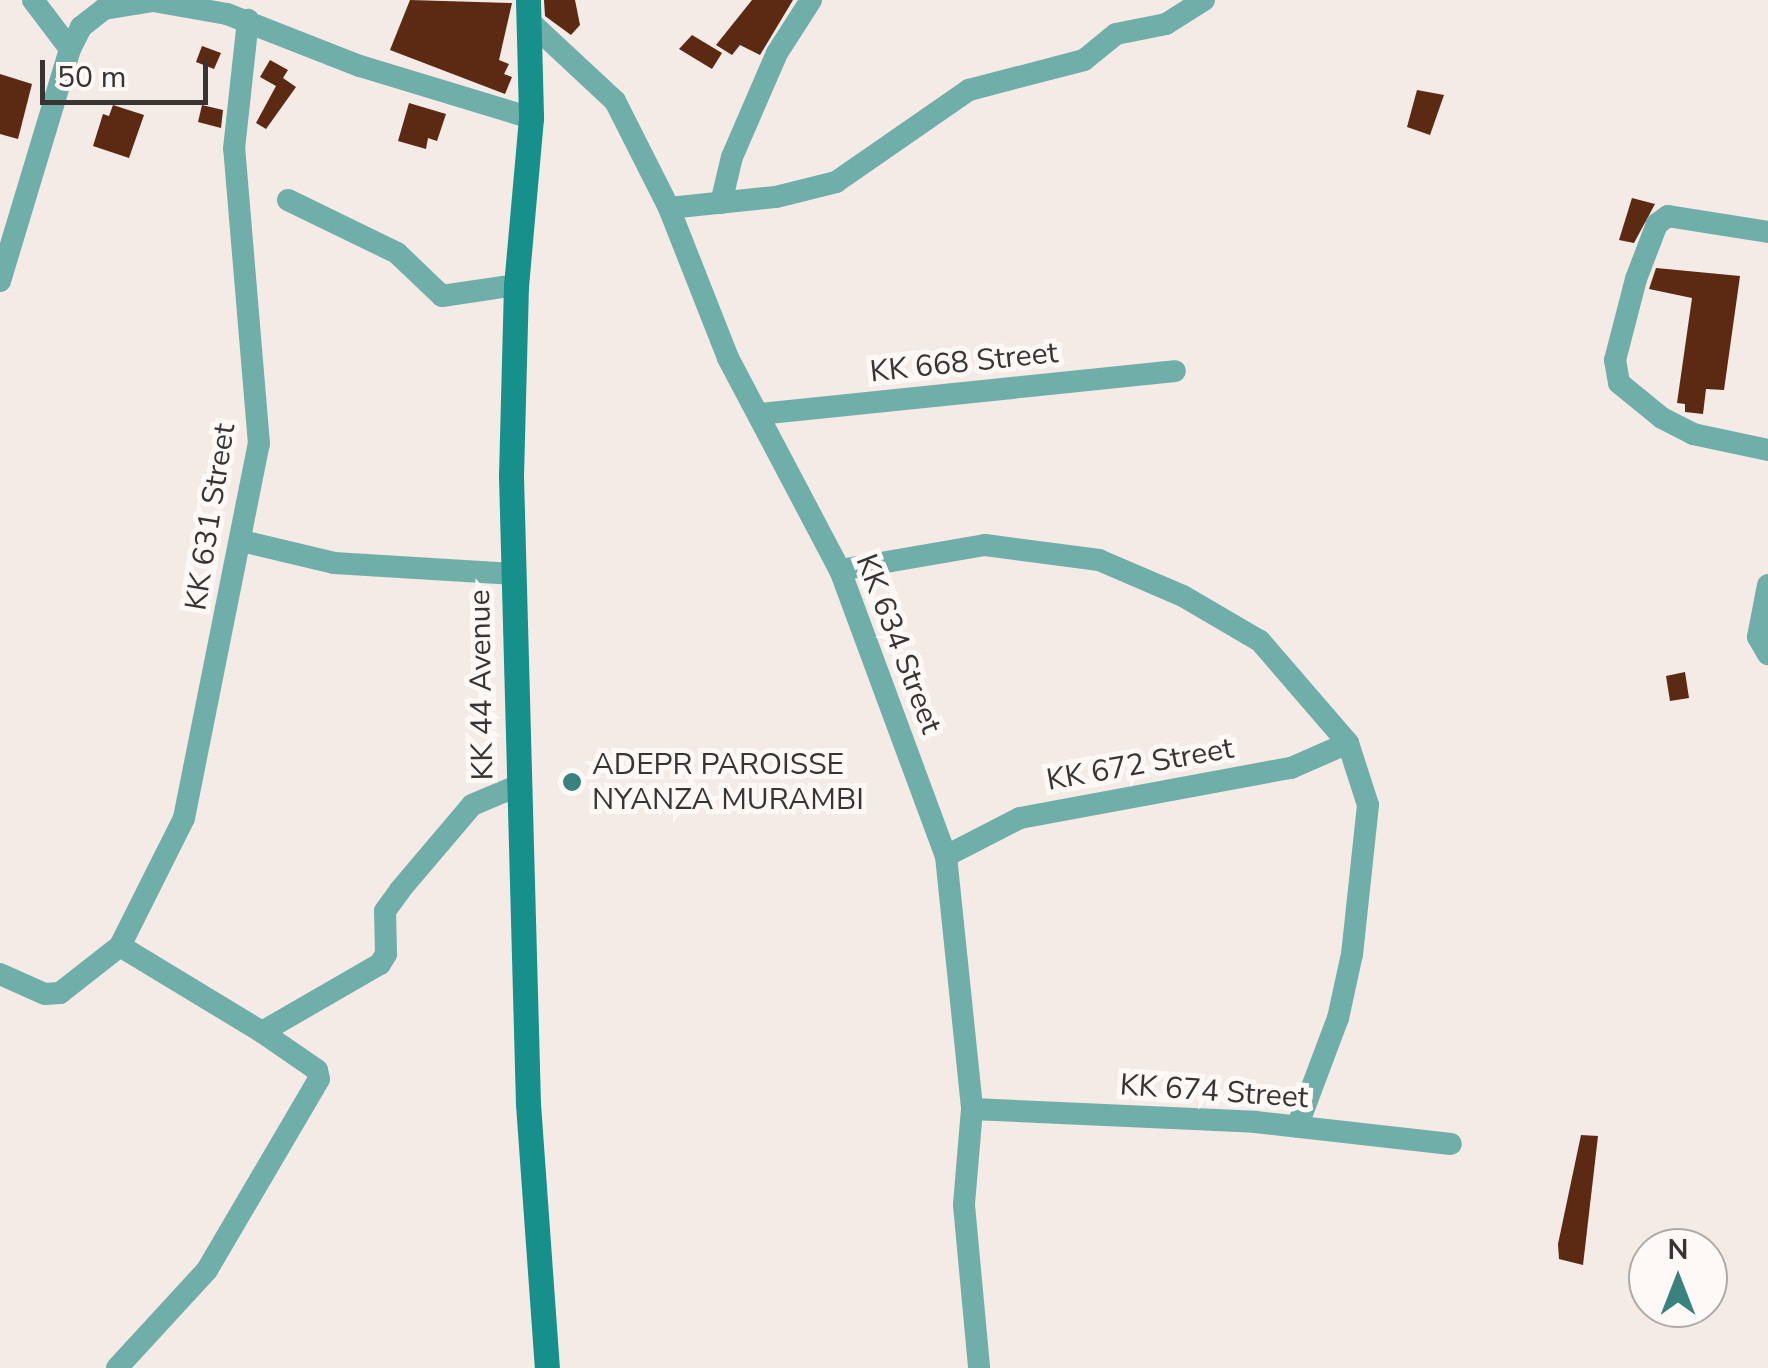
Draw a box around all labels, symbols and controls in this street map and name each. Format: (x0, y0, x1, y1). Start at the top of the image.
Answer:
scale bar (45, 40, 212, 102)
text: 50 m (57, 57, 126, 98)
street label: KK 668 Street (868, 335, 1060, 391)
street label: KK 631 Street (178, 421, 244, 613)
street label: KK 634 Street (847, 549, 949, 739)
street label: KK 44 Avenue (462, 589, 502, 781)
street label: KK 672 Street (1044, 731, 1236, 799)
place label: ADEPR PAROISSE NYANZA MURAMBI (592, 747, 864, 818)
marker: ADEPR PAROISSE NYANZA MURAMBI (561, 771, 583, 793)
street label: KK 674 Street (1119, 1067, 1309, 1117)
north arrow (1628, 1228, 1728, 1328)
text: N (1668, 1231, 1688, 1269)

